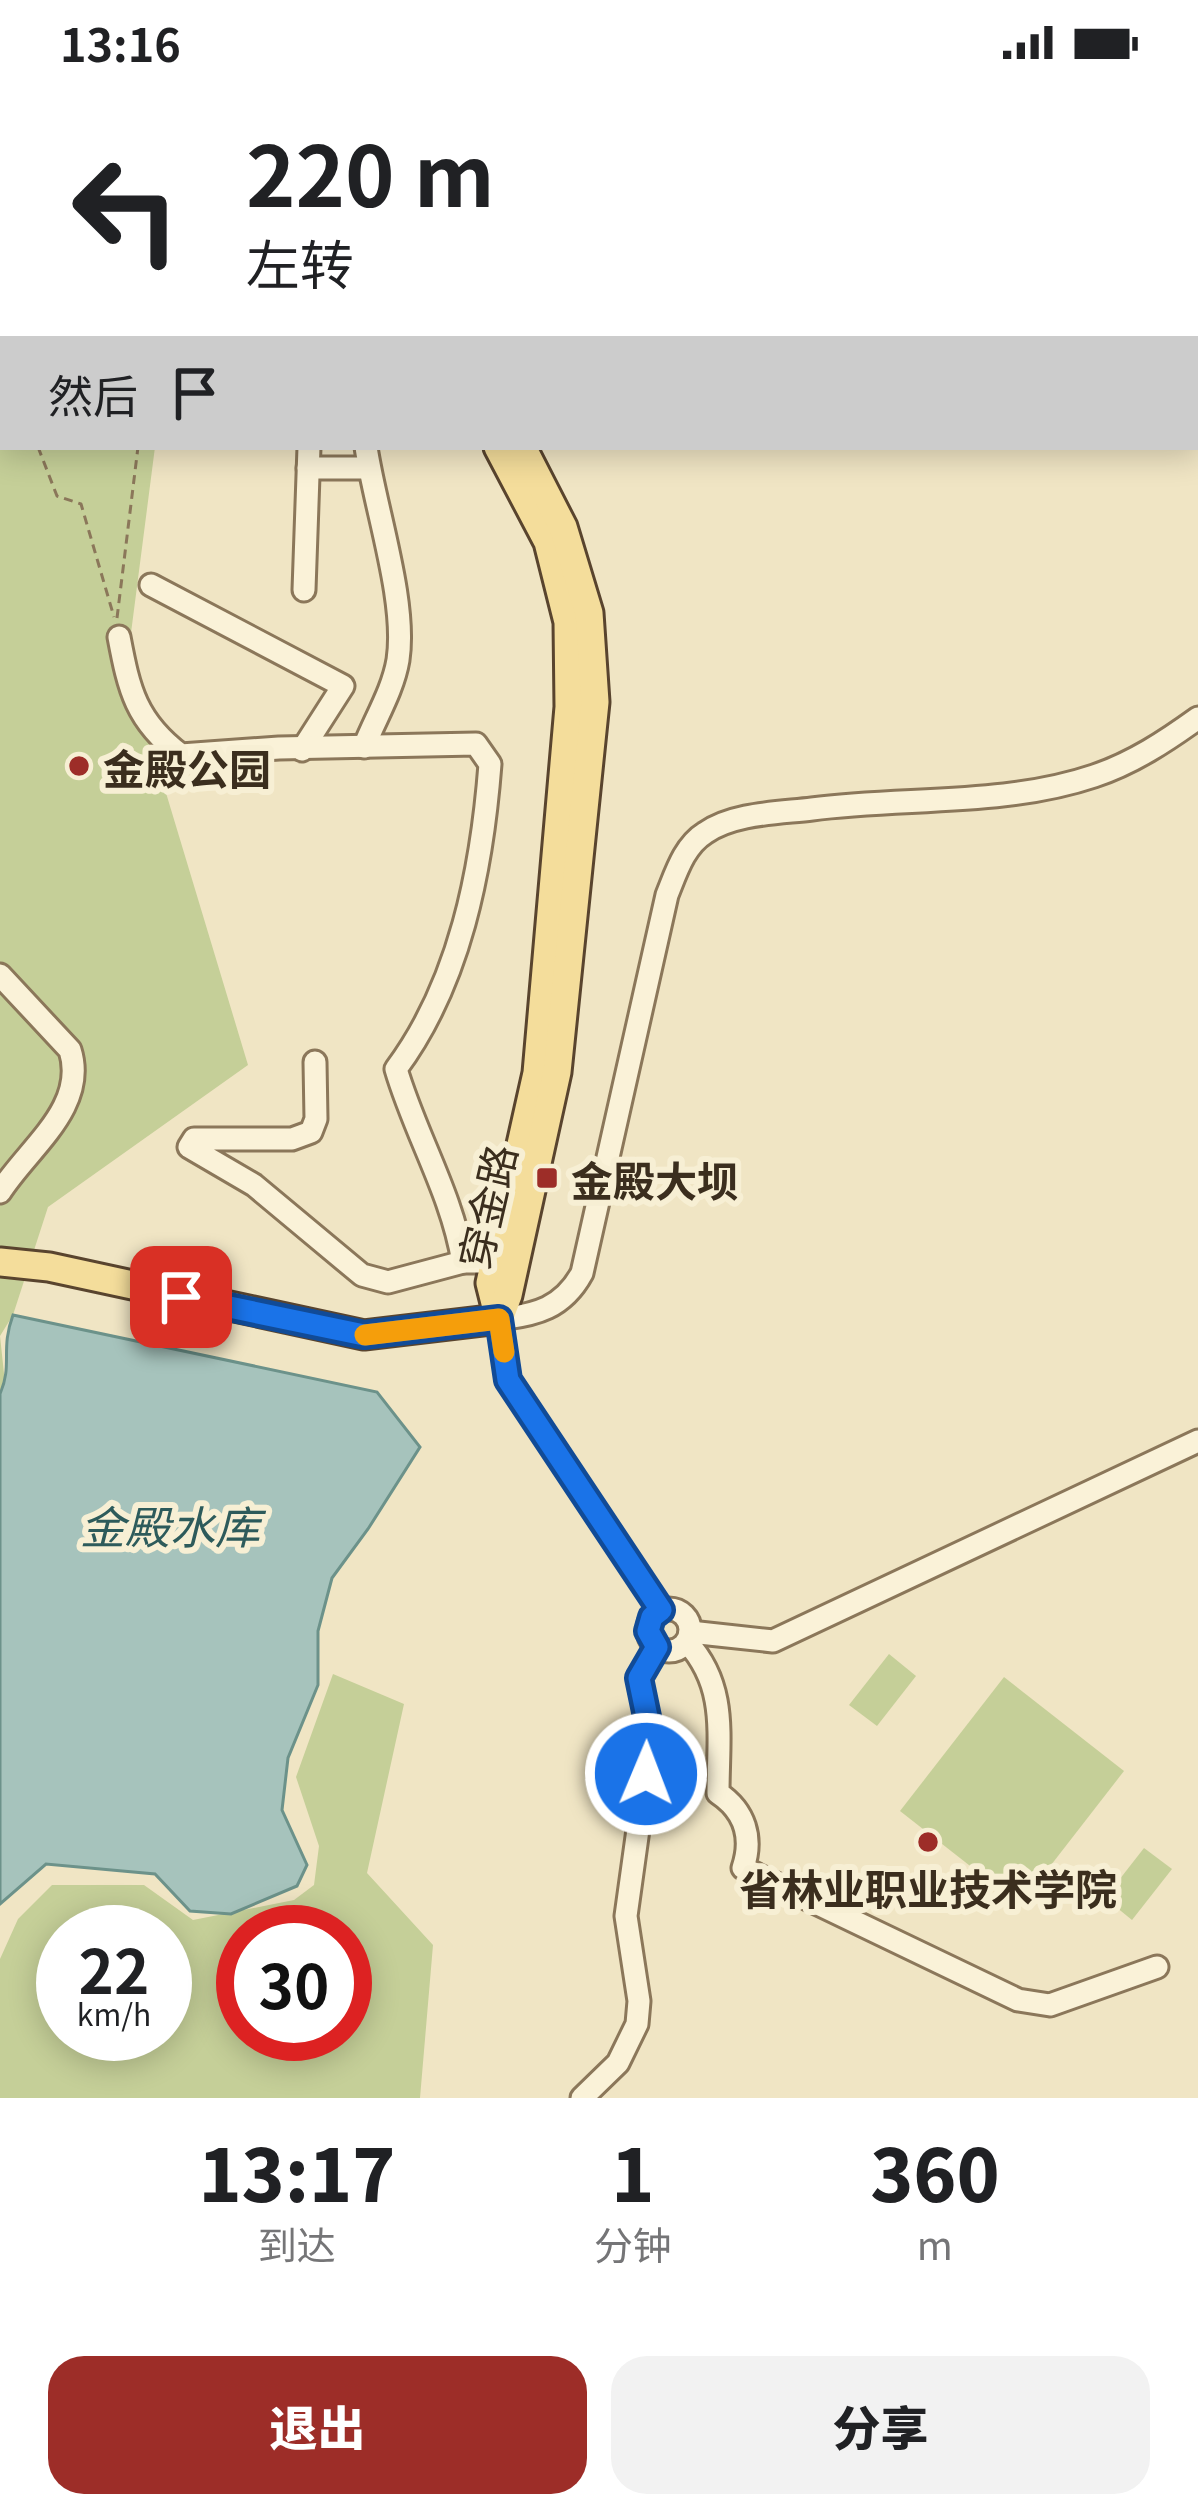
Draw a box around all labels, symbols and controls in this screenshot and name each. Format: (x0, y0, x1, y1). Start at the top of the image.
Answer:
text: 13:16 (60, 10, 181, 75)
text: 220 m (246, 110, 495, 231)
icon: left (48, 132, 204, 288)
text: 左转 (246, 222, 354, 301)
icon: arrive (162, 360, 228, 426)
text: 然后 (48, 361, 138, 426)
place label: 金殿公园 (103, 736, 271, 797)
marker: 金殿公园 (66, 753, 92, 779)
street label: 穿金路 (441, 1138, 529, 1274)
place label: 金殿大坝 (571, 1148, 739, 1209)
marker: 金殿大坝 (534, 1165, 560, 1191)
pin (130, 1246, 232, 1348)
icon: arrive (148, 1264, 214, 1330)
water label: 金殿水库 (80, 1492, 267, 1557)
position arrow (583, 1711, 709, 1837)
marker: 省林业职业技术学院 (915, 1829, 941, 1855)
place label: 省林业职业技术学院 (739, 1856, 1117, 1917)
speed limit sign: 30 (216, 1905, 372, 2061)
text: 22 (79, 1924, 149, 2011)
text: km/h (77, 1991, 151, 2035)
text: 13:17 (198, 2118, 395, 2223)
text: 1 (611, 2118, 654, 2223)
text: 360 (870, 2118, 1000, 2223)
text: 到达 (258, 2215, 336, 2271)
text: 分钟 (594, 2215, 672, 2271)
text: m (917, 2215, 953, 2271)
button: 退出 (48, 2356, 587, 2494)
button: 分享 (611, 2356, 1150, 2494)

